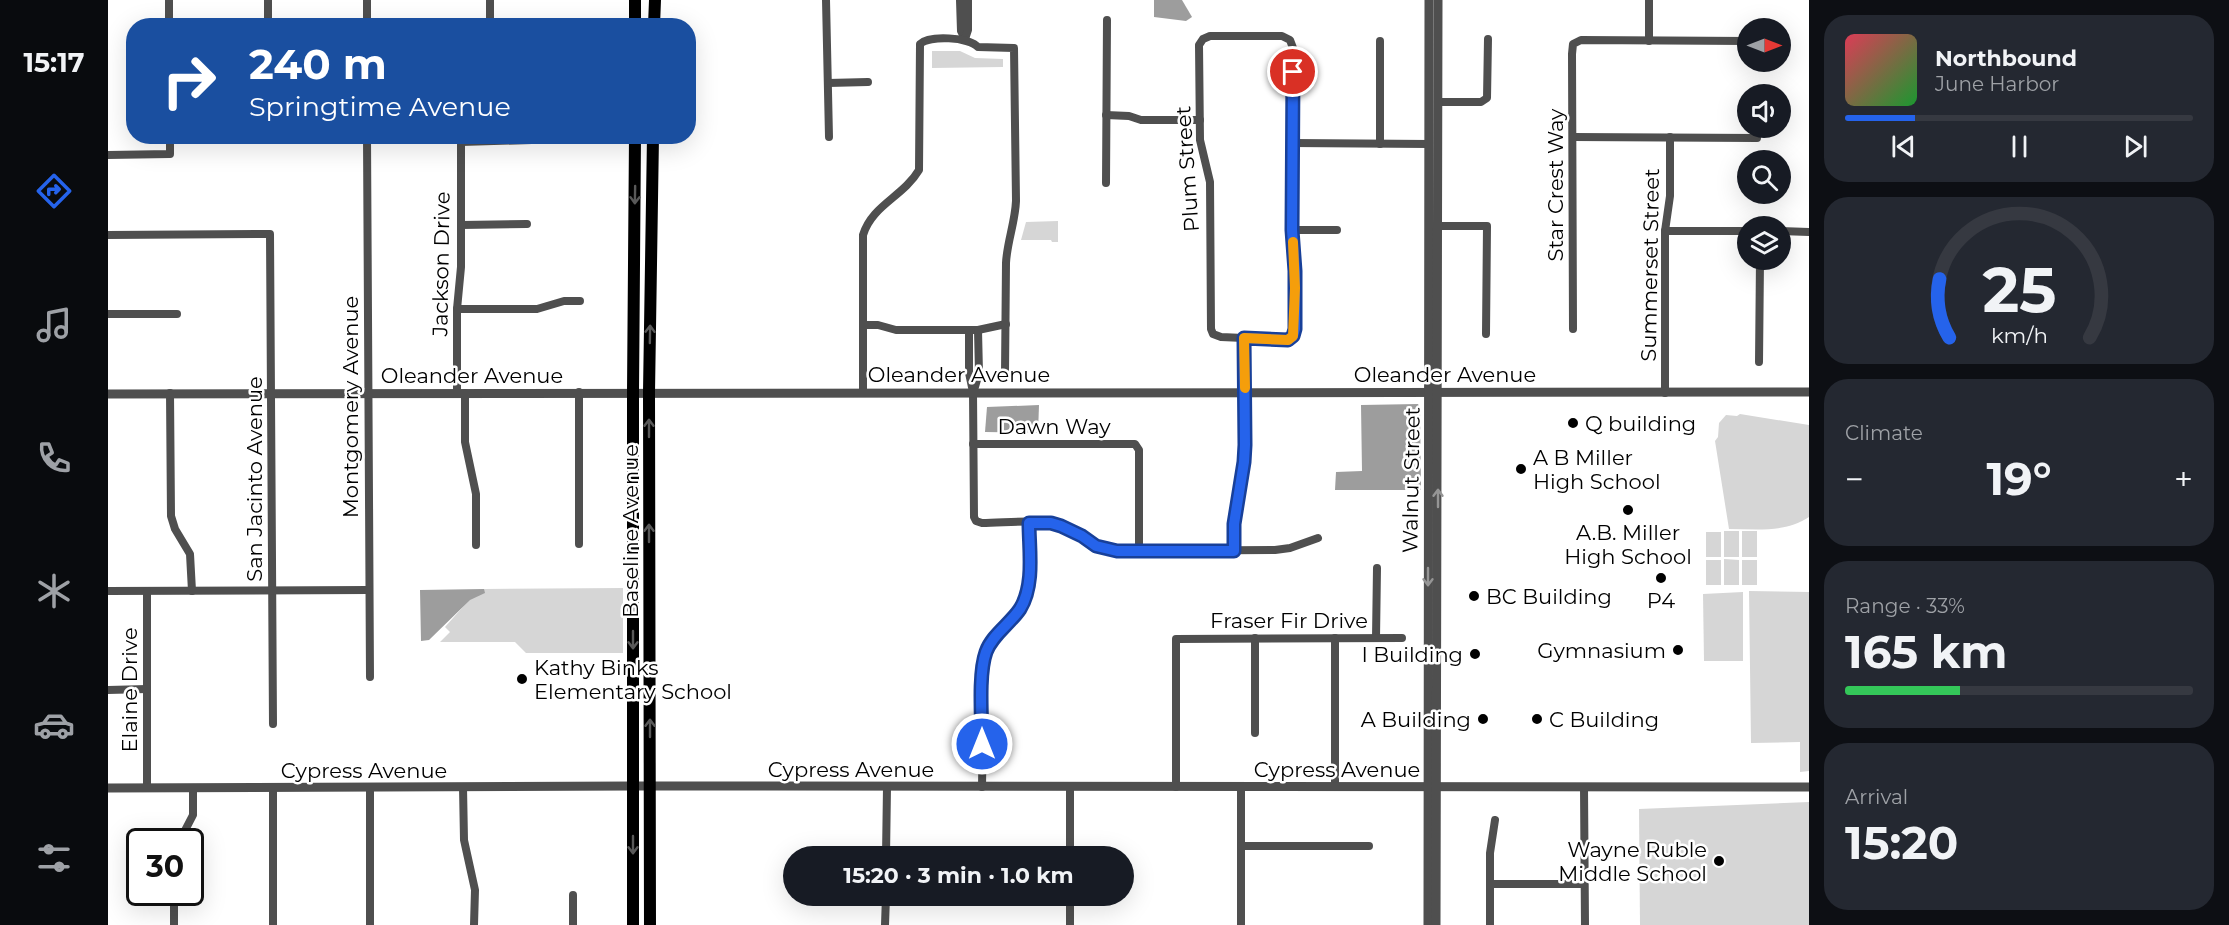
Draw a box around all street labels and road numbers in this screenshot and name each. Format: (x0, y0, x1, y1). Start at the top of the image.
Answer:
street label: Plum Street (1170, 105, 1204, 233)
street label: Star Crest Way (1543, 108, 1568, 261)
street label: Summerset Street (1636, 168, 1664, 362)
street label: Jackson Drive (427, 191, 455, 338)
street label: Montgomery Avenue (338, 296, 363, 518)
street label: Oleander Avenue (868, 362, 1050, 387)
street label: Oleander Avenue (1354, 362, 1536, 387)
street label: Oleander Avenue (381, 363, 563, 388)
street label: San Jacinto Avenue (242, 376, 267, 582)
street label: Walnut Street (1397, 407, 1425, 553)
street label: Dawn Way (997, 414, 1111, 439)
street label: Baseline Avenue (618, 444, 643, 618)
street label: Fraser Fir Drive (1210, 608, 1368, 633)
street label: Elaine Drive (117, 627, 142, 753)
street label: Cypress Avenue (768, 757, 934, 782)
street label: Cypress Avenue (1254, 757, 1420, 782)
street label: Cypress Avenue (281, 758, 447, 783)

